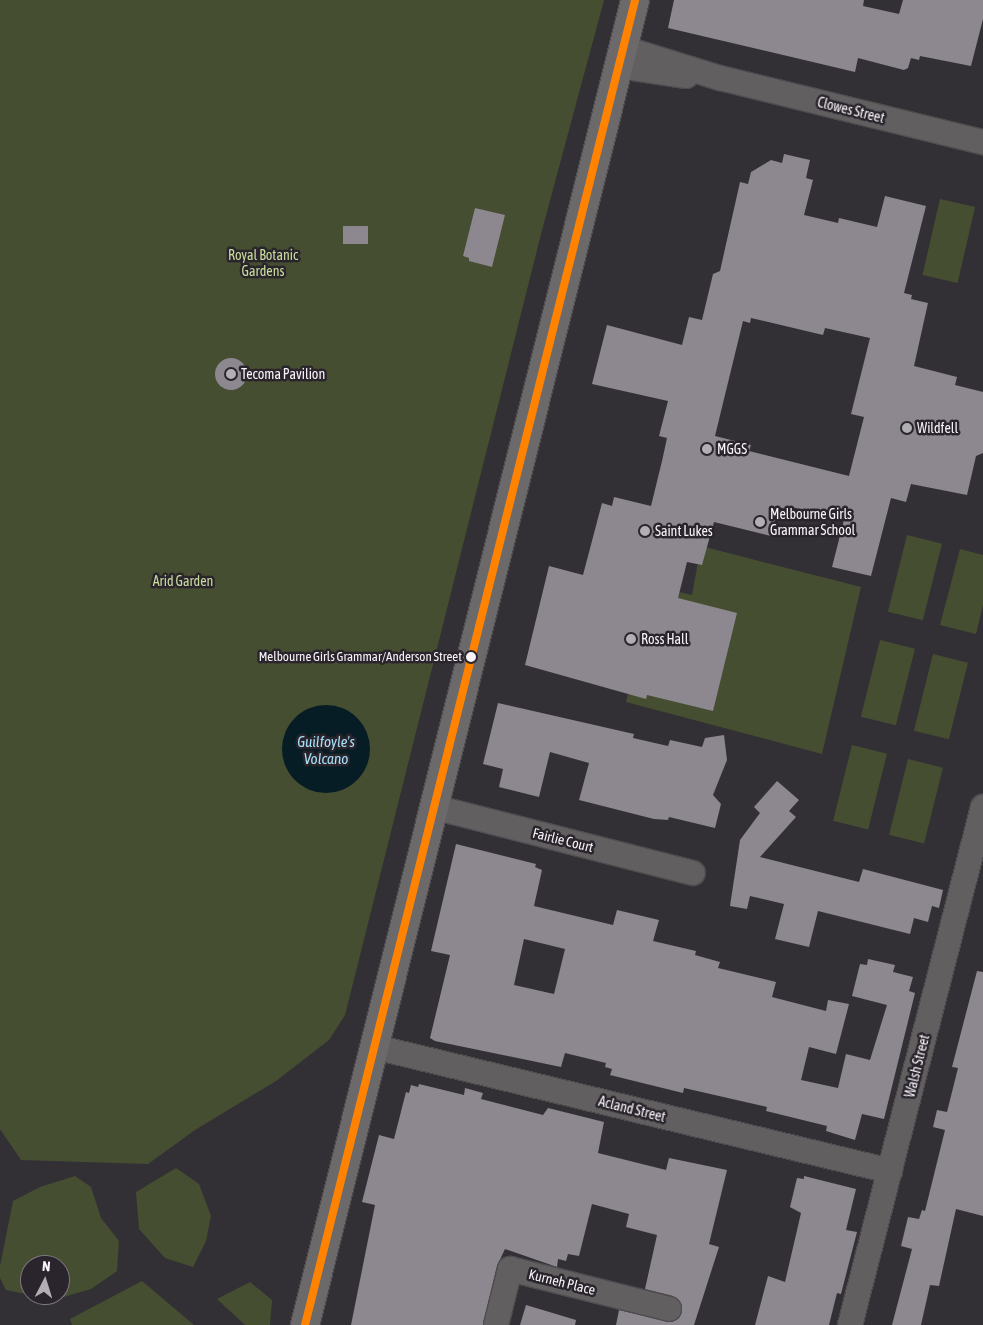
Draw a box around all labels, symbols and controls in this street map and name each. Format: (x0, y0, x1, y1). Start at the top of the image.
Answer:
street label: Clowes Street (816, 94, 886, 126)
park label: Royal Botanic Gardens (228, 247, 298, 280)
place label: Tecoma Pavilion (241, 366, 325, 382)
marker: Tecoma Pavilion (225, 368, 237, 380)
place label: Wildfell (917, 420, 958, 436)
marker: Wildfell (901, 422, 913, 434)
place label: MGGS (717, 441, 747, 457)
marker: MGGS (701, 443, 713, 455)
place label: Melbourne Girls Grammar School (770, 506, 855, 538)
marker: Melbourne Girls Grammar School (754, 516, 766, 528)
place label: Saint Lukes (655, 523, 713, 539)
marker: Saint Lukes (639, 525, 651, 537)
park label: Arid Garden (153, 573, 213, 589)
place label: Ross Hall (641, 631, 688, 647)
marker: Ross Hall (625, 633, 637, 645)
place label: Melbourne Girls Grammar/Anderson Street (259, 649, 462, 665)
marker: Melbourne Girls Grammar/Anderson Street (466, 652, 476, 662)
water label: Guilfoyle's Volcano (297, 732, 355, 767)
street label: Fairlie Court (531, 824, 595, 856)
street label: Walsh Street (901, 1033, 933, 1099)
street label: Acland Street (597, 1093, 667, 1125)
north arrow (20, 1255, 70, 1305)
text: N (41, 1258, 51, 1274)
street label: Kurneh Place (527, 1266, 597, 1298)

